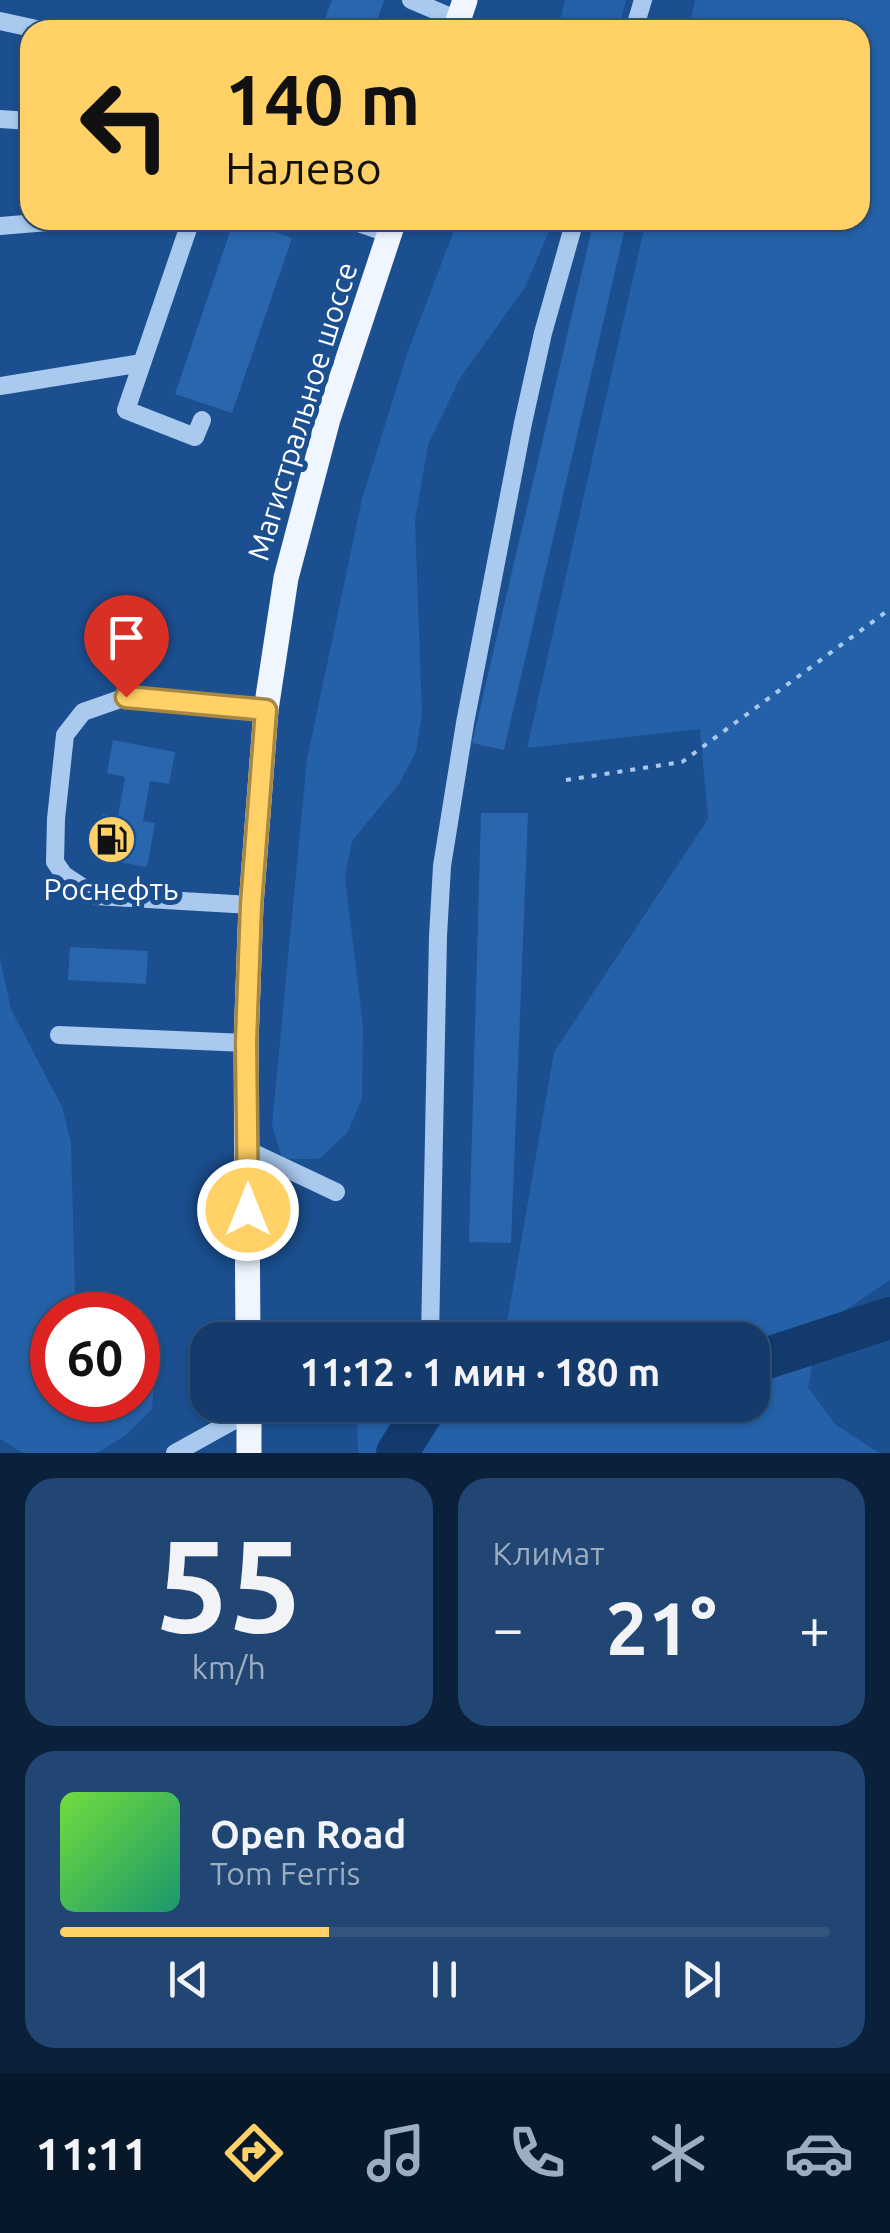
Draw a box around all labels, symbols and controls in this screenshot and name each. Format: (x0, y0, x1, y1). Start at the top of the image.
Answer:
icon: left (60, 60, 190, 190)
text: 140 m (225, 60, 420, 138)
text: Налево (225, 142, 382, 193)
street label: Магистральное шоссе (240, 258, 364, 564)
pin (84, 595, 169, 698)
icon: arrive (99, 610, 154, 665)
fuel station icon: Роснефть (85, 814, 137, 866)
place label: Роснефть (44, 872, 178, 906)
position arrow (196, 1158, 300, 1262)
speed limit sign: 60 (30, 1292, 160, 1422)
text: 11:12 · 1 мин · 180 m (300, 1351, 660, 1393)
text: 55 (155, 1511, 302, 1657)
text: Климат (493, 1535, 604, 1571)
text: 21° (606, 1585, 717, 1669)
text: − (493, 1597, 524, 1658)
text: + (799, 1597, 830, 1658)
text: km/h (192, 1649, 266, 1685)
text: Open Road (210, 1813, 406, 1855)
text: Tom Ferris (210, 1855, 360, 1891)
icon: previous (161, 1952, 216, 2007)
icon: pause (417, 1952, 472, 2007)
icon: next (674, 1952, 729, 2007)
icon: directions (219, 2118, 289, 2188)
icon: music (361, 2118, 431, 2188)
icon: phone (502, 2118, 572, 2188)
icon: climate (643, 2118, 713, 2188)
icon: car (784, 2118, 854, 2188)
text: 11:11 (36, 2128, 148, 2179)

